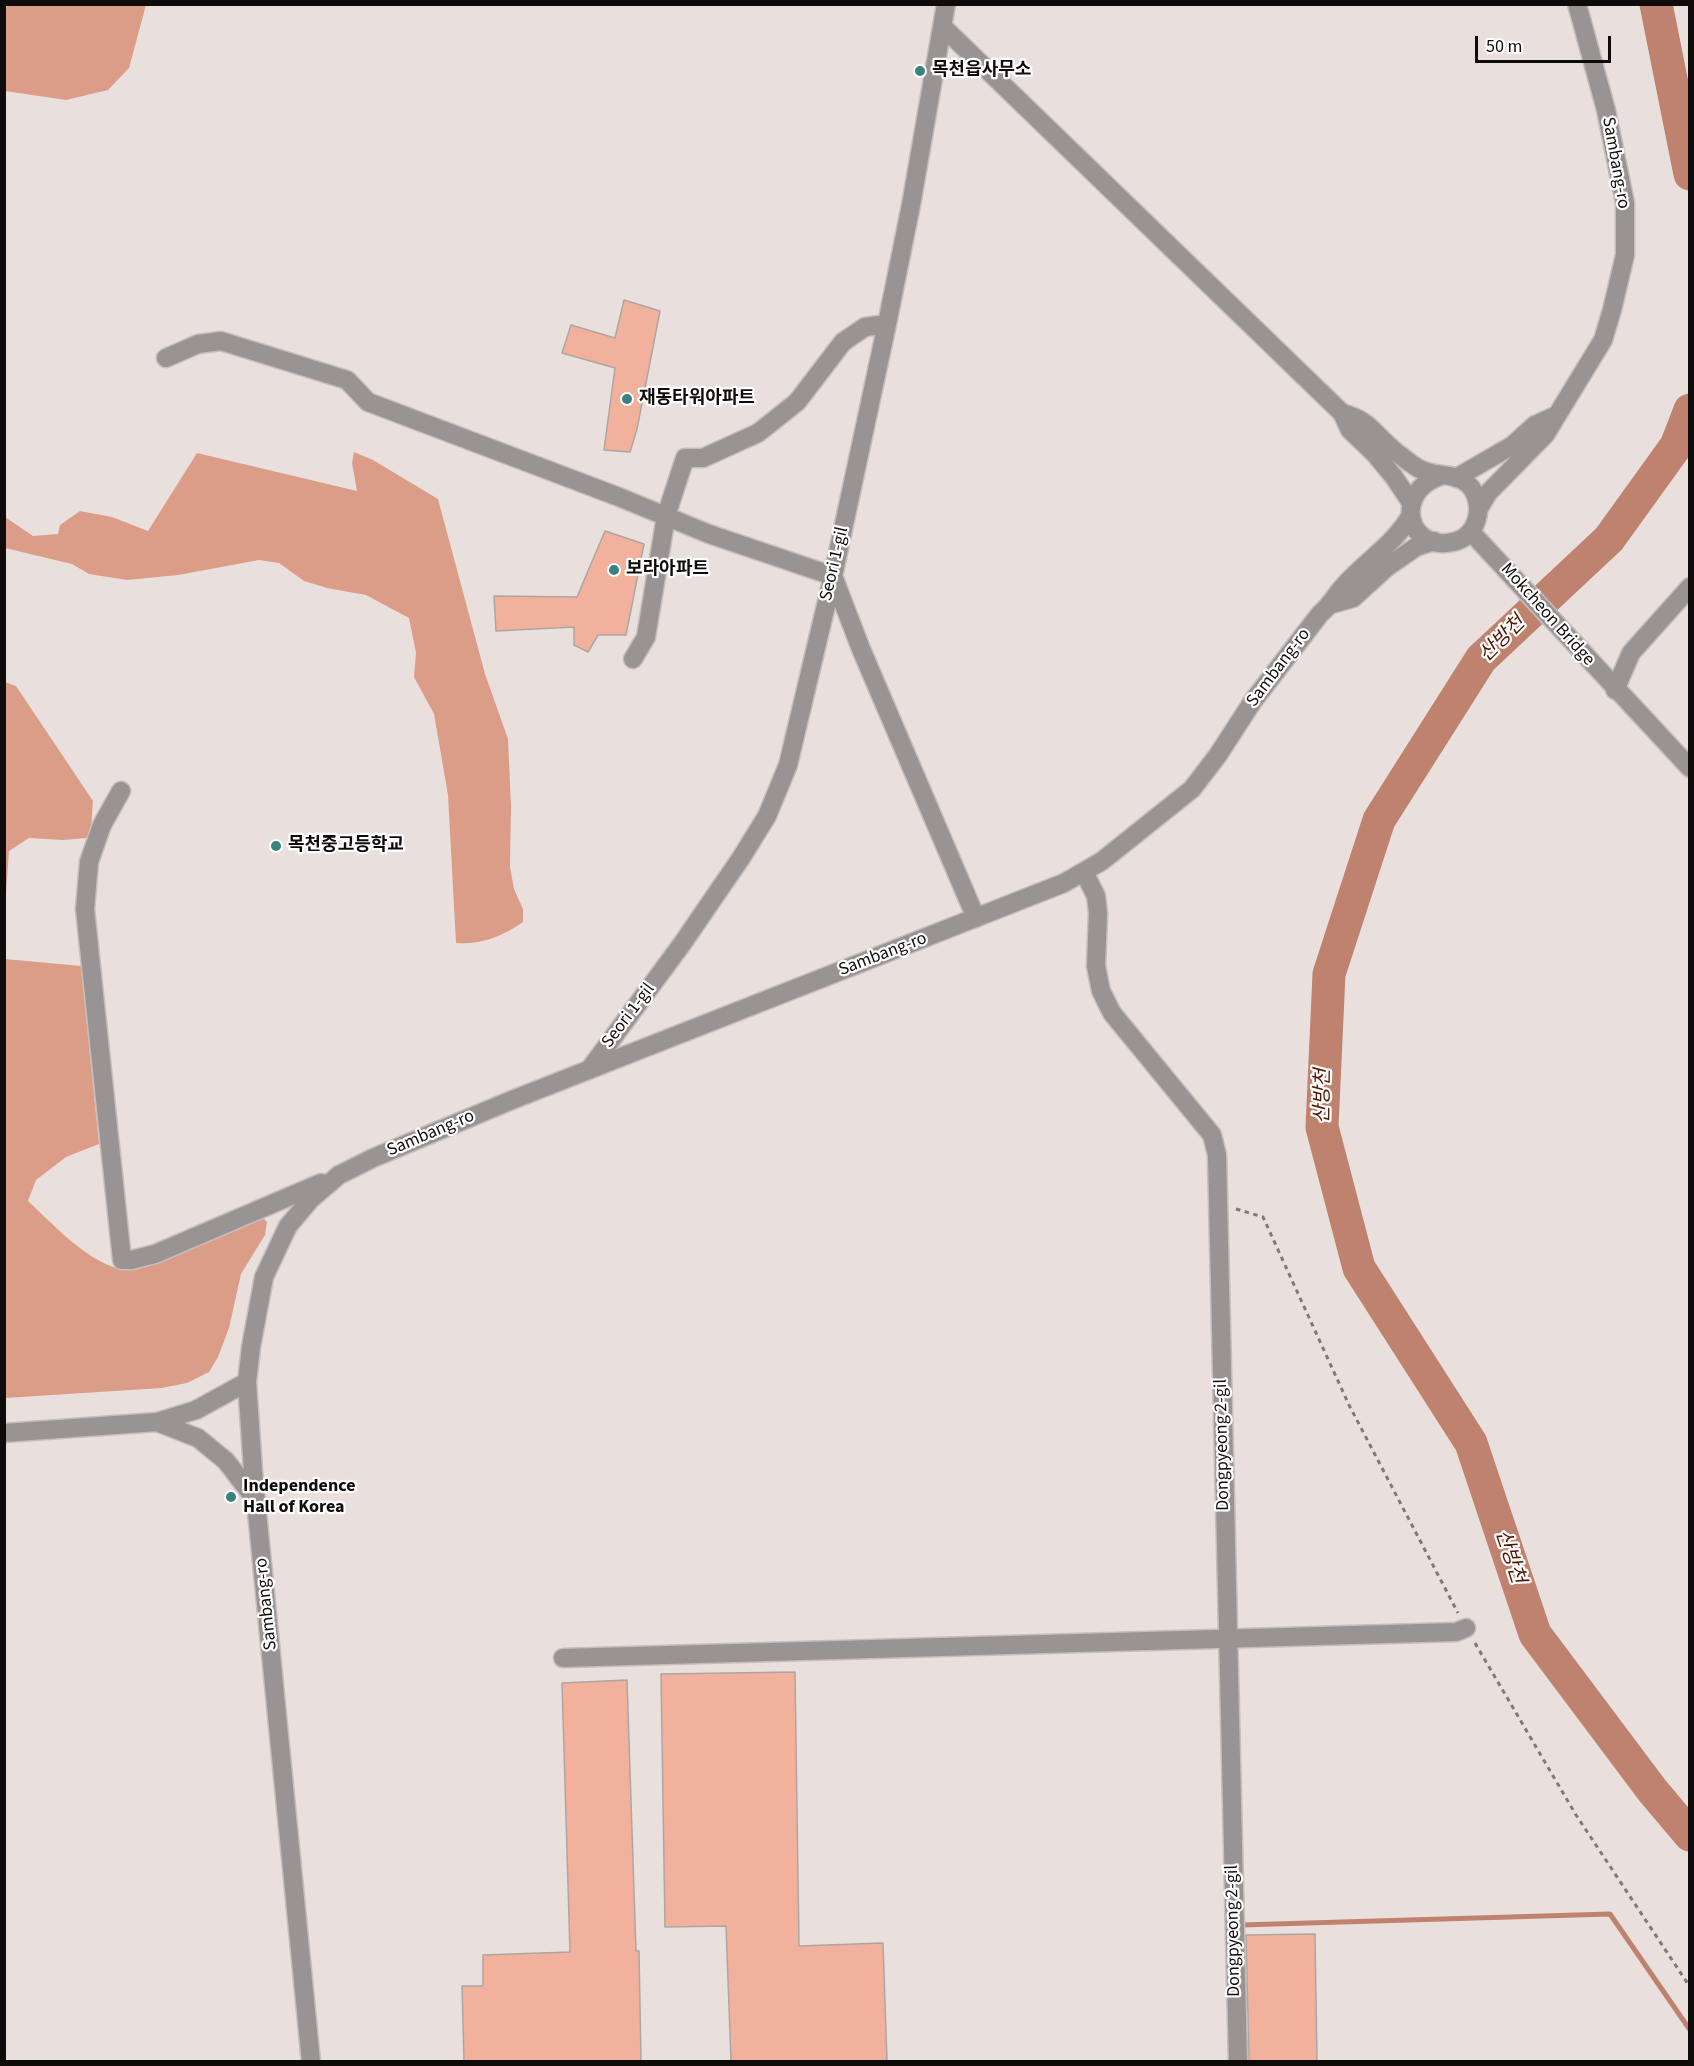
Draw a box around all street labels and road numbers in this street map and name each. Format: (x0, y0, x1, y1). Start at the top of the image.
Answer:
street label: Sambang-ro (1596, 115, 1634, 211)
street label: Seori 1-gil (816, 525, 854, 603)
street label: Mokcheon Bridge (1495, 559, 1599, 671)
street label: Sambang-ro (1242, 624, 1316, 712)
street label: Sambang-ro (836, 928, 930, 982)
street label: Seori 1-gil (598, 979, 660, 1053)
street label: Sambang-ro (384, 1106, 478, 1162)
street label: Dongpyeong 2-gil (1211, 1379, 1235, 1511)
street label: Sambang-ro (251, 1557, 283, 1651)
street label: Dongpyeong 2-gil (1222, 1865, 1246, 1997)

